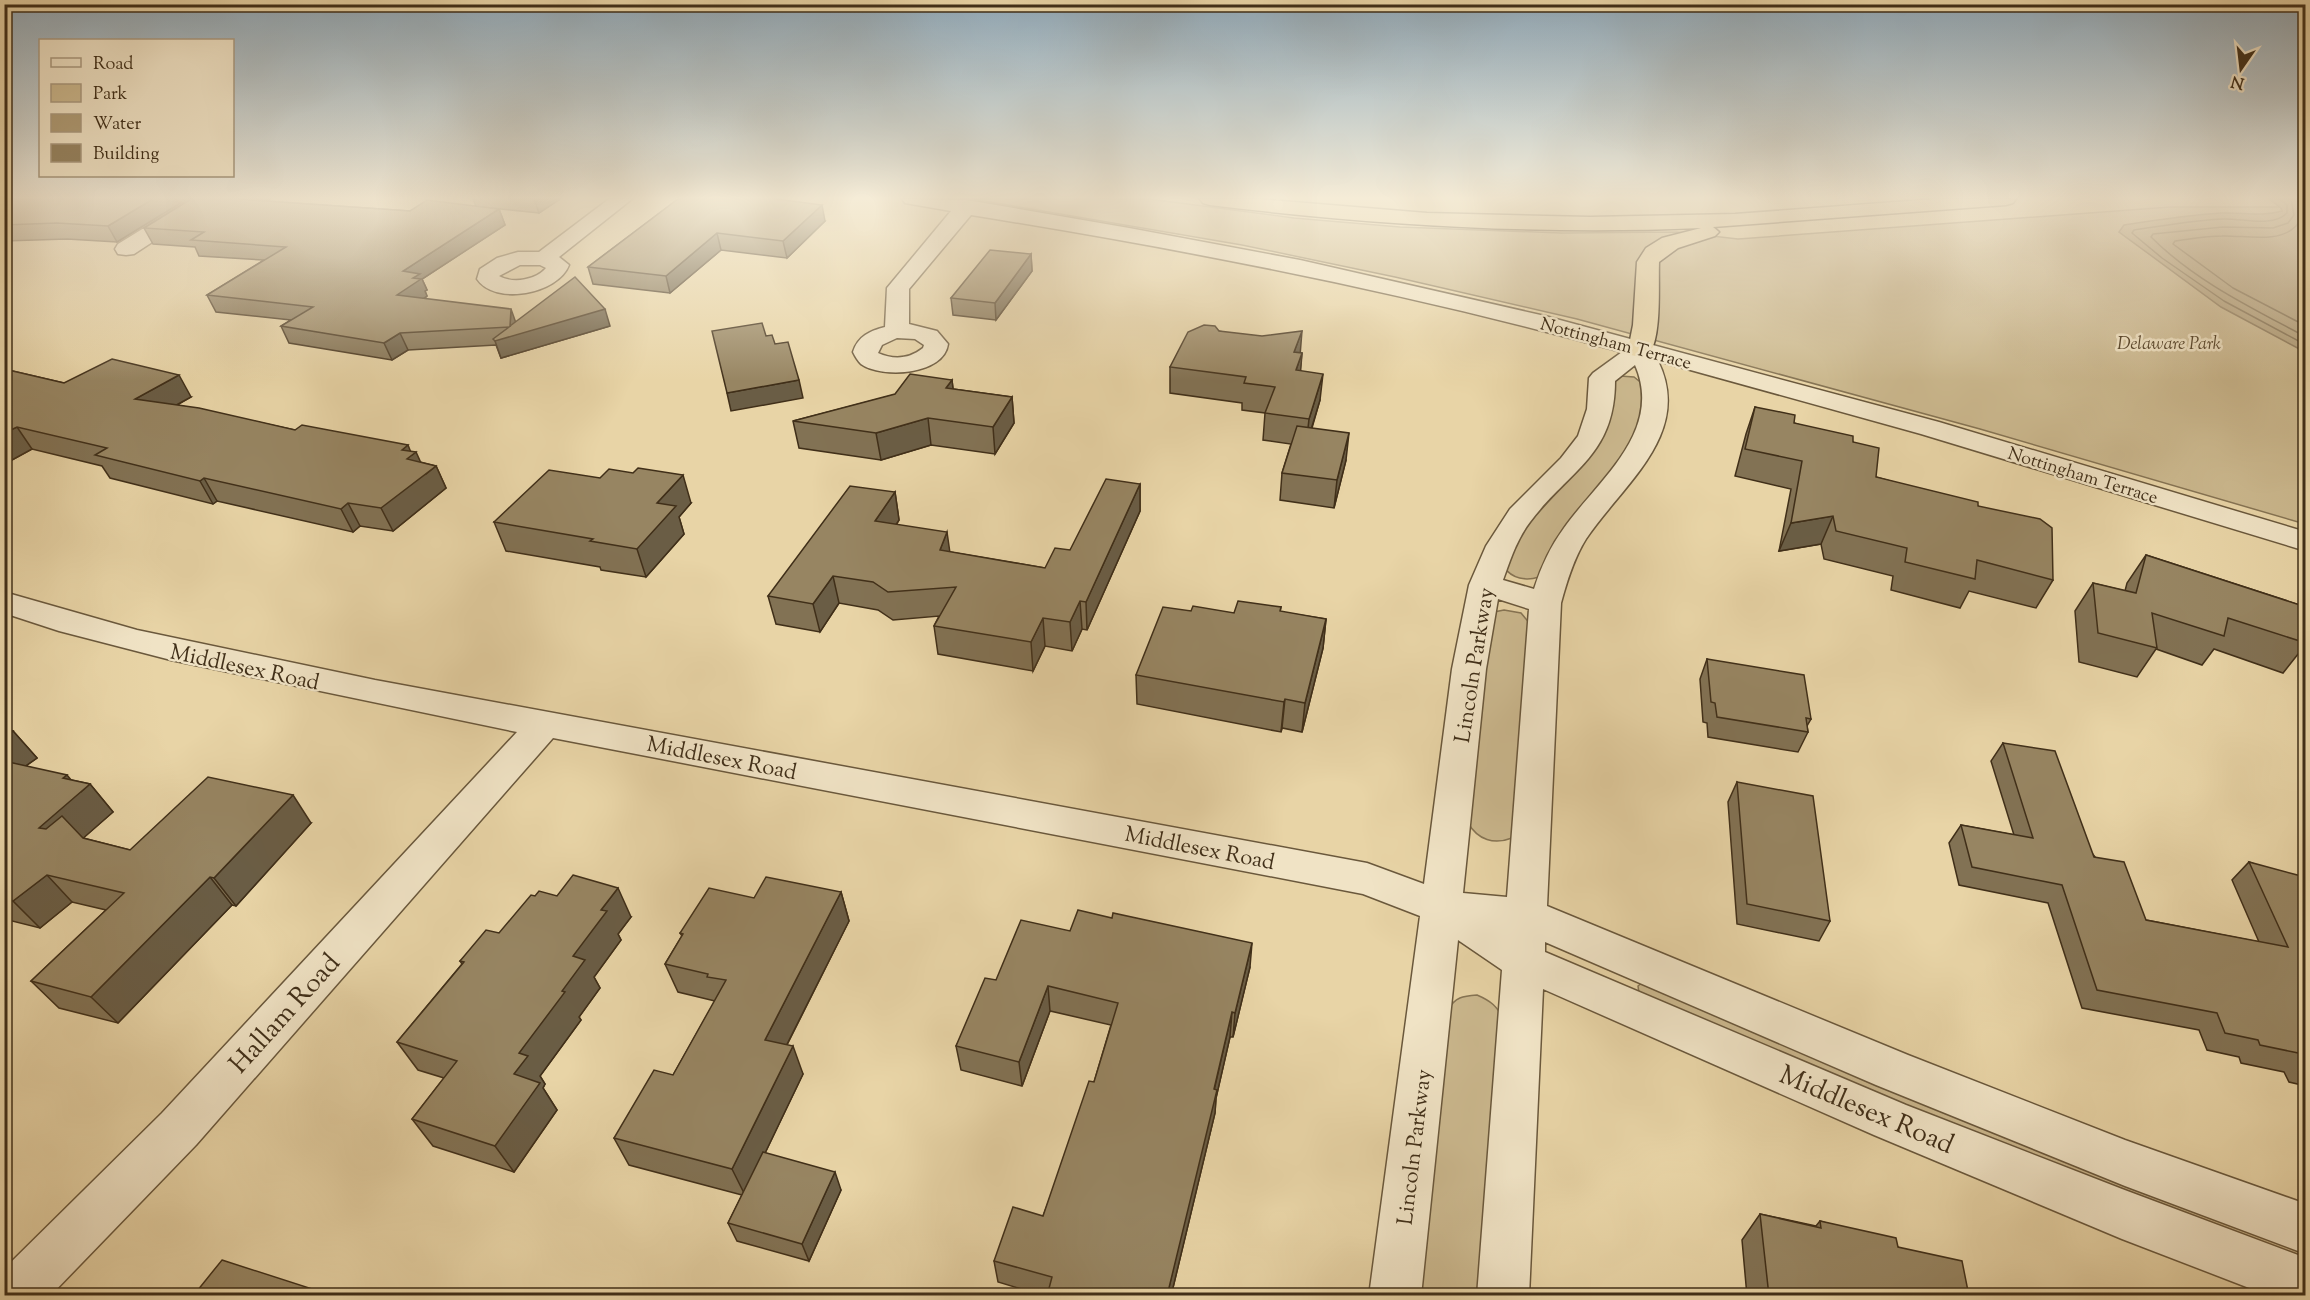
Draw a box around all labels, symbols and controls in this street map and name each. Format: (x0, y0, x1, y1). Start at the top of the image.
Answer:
legend (39, 39, 234, 177)
north arrow (2211, 39, 2271, 99)
text: Road (93, 52, 133, 78)
text: N (2229, 68, 2247, 94)
text: Park (93, 82, 128, 108)
text: Water (93, 112, 142, 138)
text: Building (93, 142, 159, 168)
street label: Nottingham Terrace (1537, 312, 1694, 378)
park label: Delaware Park (2117, 332, 2221, 358)
street label: Nottingham Terrace (2004, 442, 2161, 512)
street label: Lincoln Parkway (1448, 585, 1504, 745)
street label: Middlesex Road (167, 637, 322, 700)
street label: Middlesex Road (644, 730, 799, 790)
street label: Middlesex Road (1122, 820, 1277, 880)
street label: Hallam Road (221, 946, 351, 1083)
street label: Middlesex Road (1773, 1057, 1960, 1166)
street label: Lincoln Parkway (1391, 1068, 1441, 1227)

